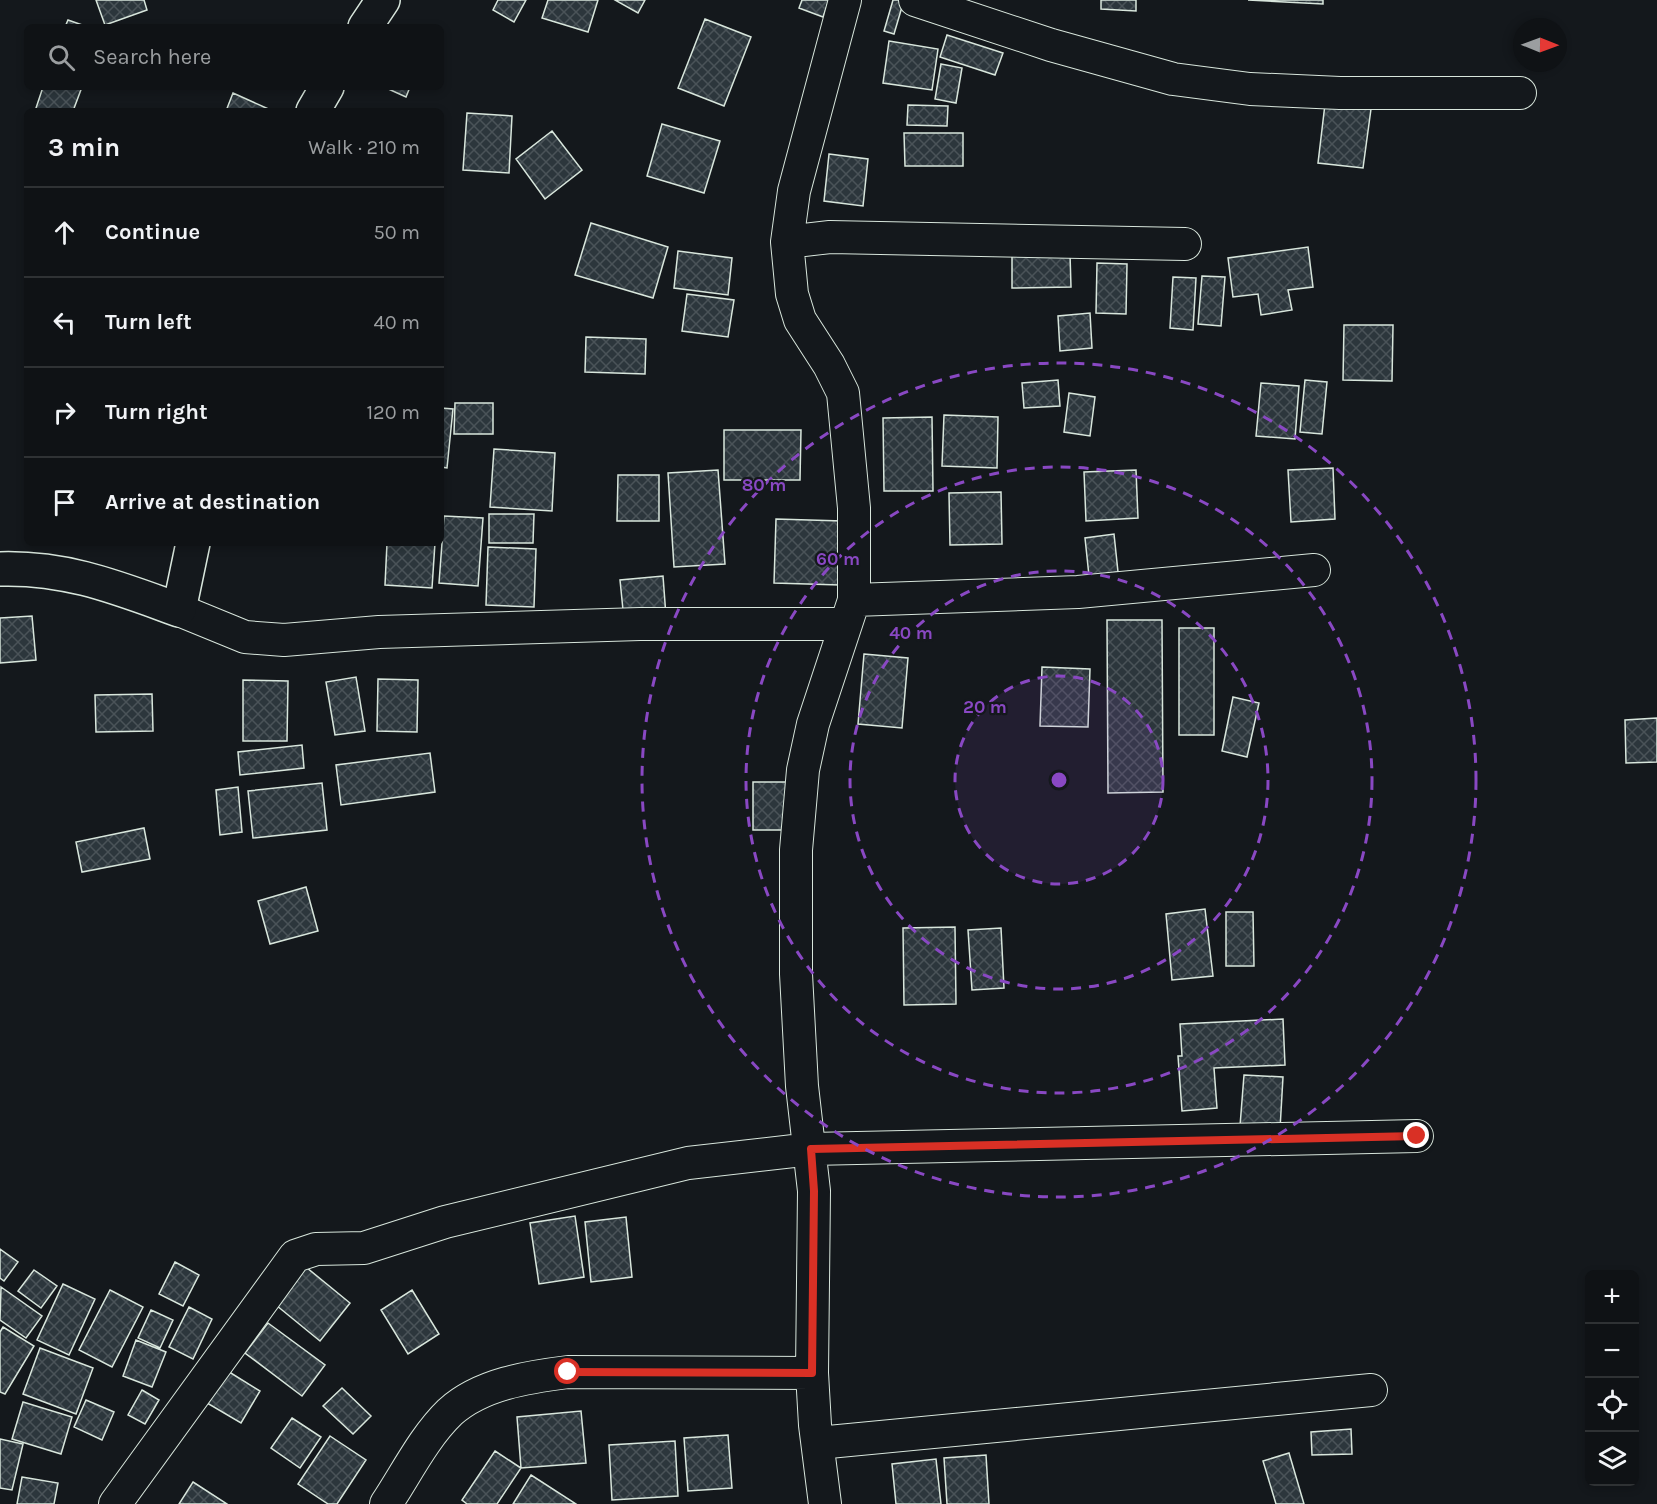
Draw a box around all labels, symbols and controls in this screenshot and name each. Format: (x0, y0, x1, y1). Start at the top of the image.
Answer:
north arrow (1513, 18, 1567, 72)
search box (24, 24, 444, 90)
icon: search (45, 41, 78, 74)
text: Search here (93, 44, 211, 70)
text: 3 min (48, 132, 120, 163)
text: Walk · 210 m (308, 136, 420, 159)
icon: ahead (48, 216, 81, 249)
text: Continue (105, 219, 200, 245)
text: 50 m (373, 221, 420, 244)
icon: left (48, 306, 81, 339)
text: Turn left (105, 309, 192, 335)
text: 40 m (374, 311, 420, 334)
icon: right (48, 396, 81, 429)
text: Turn right (105, 399, 208, 425)
text: 120 m (366, 401, 420, 424)
text: 80 m (742, 474, 786, 496)
icon: arrive (48, 486, 81, 519)
text: Arrive at destination (105, 489, 320, 515)
text: 60 m (816, 548, 860, 570)
text: 40 m (889, 622, 933, 644)
text: 20 m (963, 696, 1007, 718)
centre of rings (1049, 770, 1069, 790)
route end (1403, 1122, 1429, 1148)
map controls (1585, 1270, 1639, 1486)
button: + (1585, 1270, 1639, 1324)
button: − (1585, 1324, 1639, 1378)
route start (554, 1358, 580, 1384)
button: locate (1585, 1378, 1639, 1432)
button: layers (1585, 1432, 1639, 1486)

